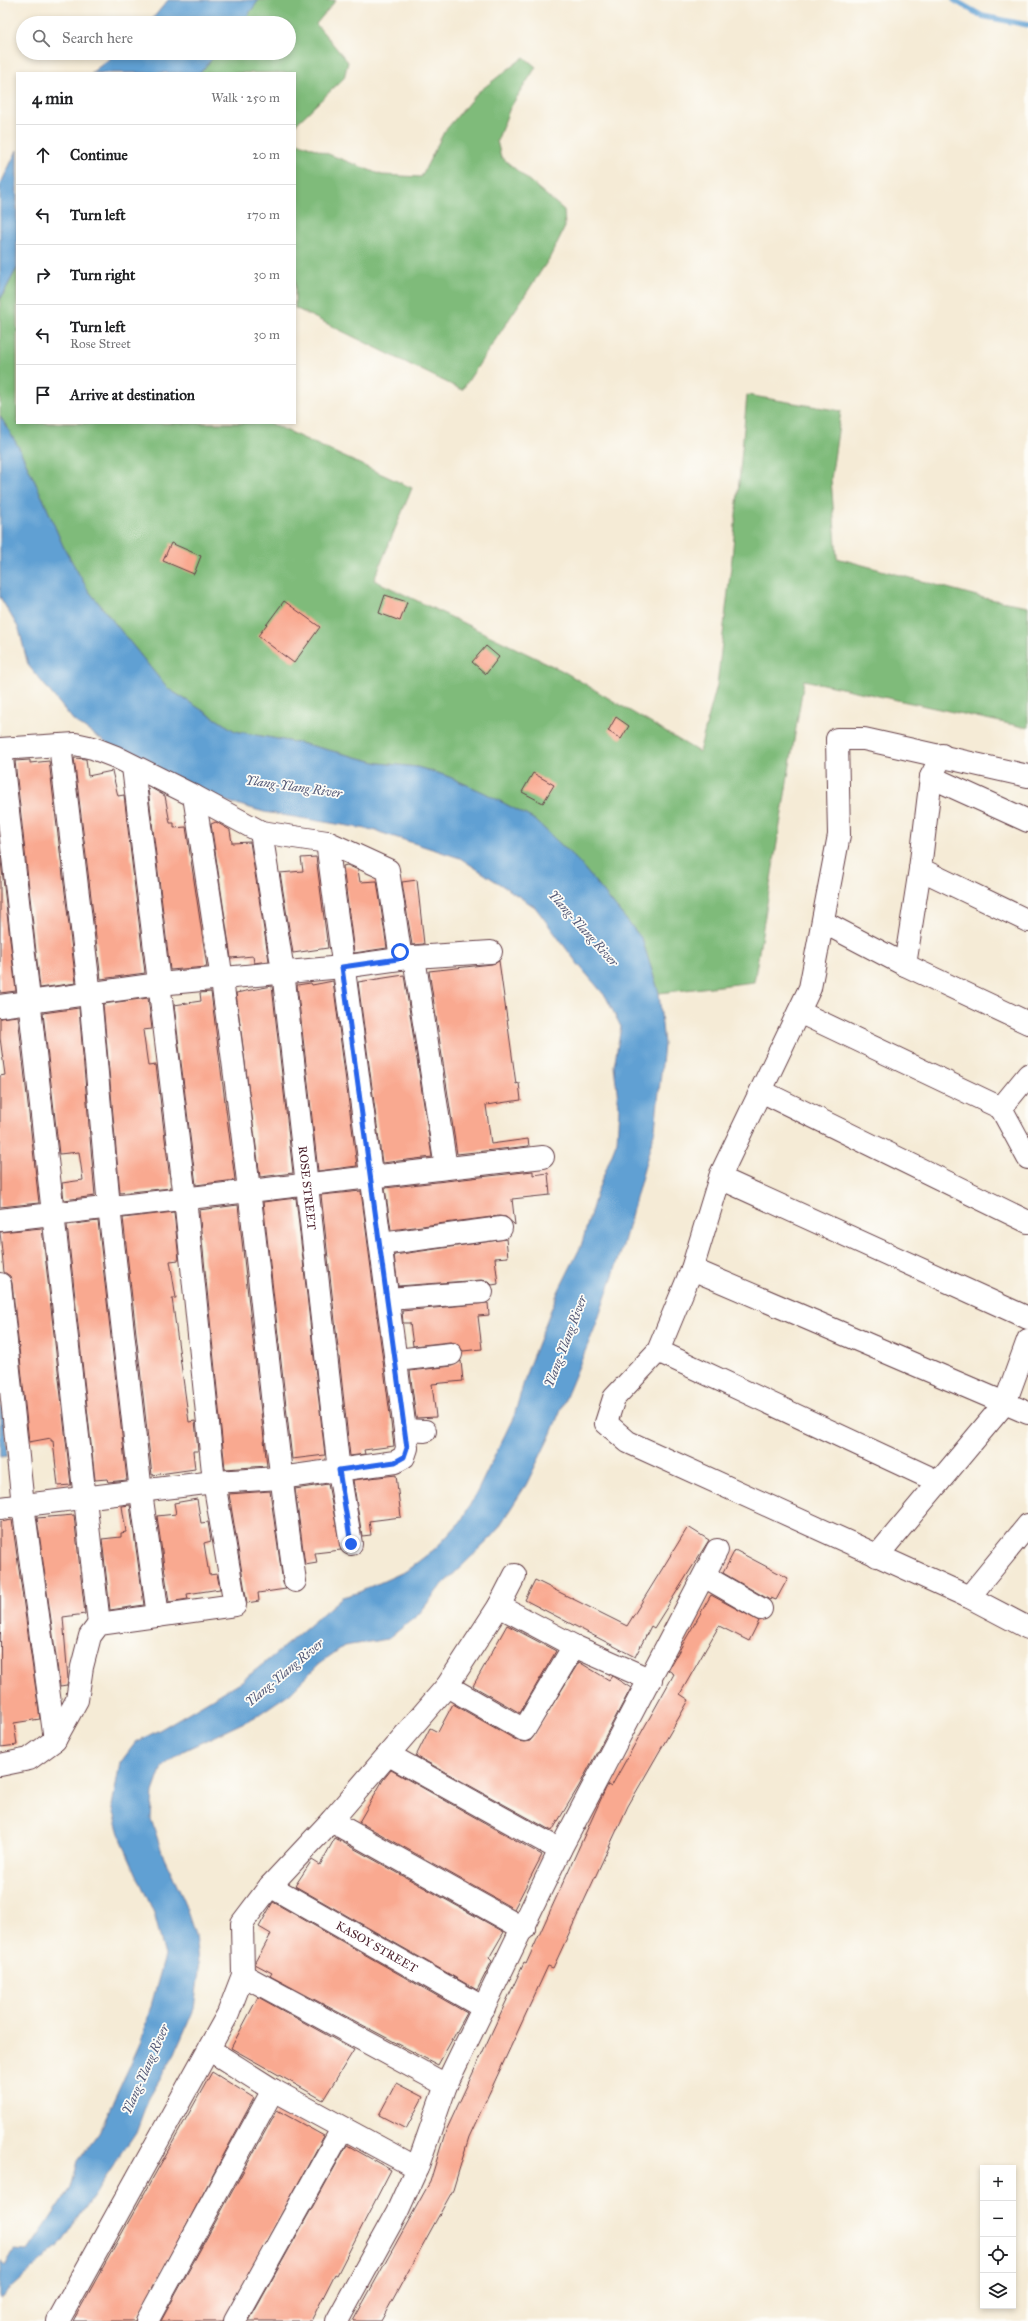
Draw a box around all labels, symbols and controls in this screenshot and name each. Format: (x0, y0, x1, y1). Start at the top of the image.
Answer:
search box (16, 16, 296, 60)
icon: search (30, 27, 52, 49)
text: Search here (62, 29, 133, 47)
text: 4 min (32, 88, 73, 109)
text: Walk · 250 m (211, 90, 280, 106)
icon: ahead (32, 144, 54, 166)
text: Continue (70, 146, 128, 164)
text: 20 m (252, 147, 280, 163)
icon: left (32, 204, 54, 226)
text: Turn left (70, 206, 126, 224)
text: 170 m (247, 207, 280, 223)
icon: right (32, 264, 54, 286)
text: Turn right (70, 266, 135, 284)
text: 30 m (254, 267, 280, 283)
text: Turn left (70, 318, 126, 336)
icon: left (32, 324, 54, 346)
text: 30 m (254, 327, 280, 343)
text: Rose Street (70, 336, 131, 352)
icon: arrive (32, 384, 54, 406)
text: Arrive at destination (70, 386, 195, 404)
water label: Ylang-Ylang River (245, 772, 344, 802)
water label: Ylang-Ylang River (545, 887, 622, 970)
route start (391, 943, 409, 961)
street label: ROSE STREET (296, 1145, 319, 1231)
water label: Ylang-Ylang River (541, 1293, 591, 1389)
route end (342, 1535, 360, 1553)
water label: Ylang-Ylang River (242, 1635, 327, 1710)
street label: KASOY STREET (334, 1918, 420, 1976)
water label: Ylang-Ylang River (119, 2021, 173, 2117)
map controls (980, 2165, 1016, 2309)
button: + (980, 2165, 1016, 2201)
button: − (980, 2201, 1016, 2237)
button: locate (980, 2237, 1016, 2273)
button: layers (980, 2273, 1016, 2309)

